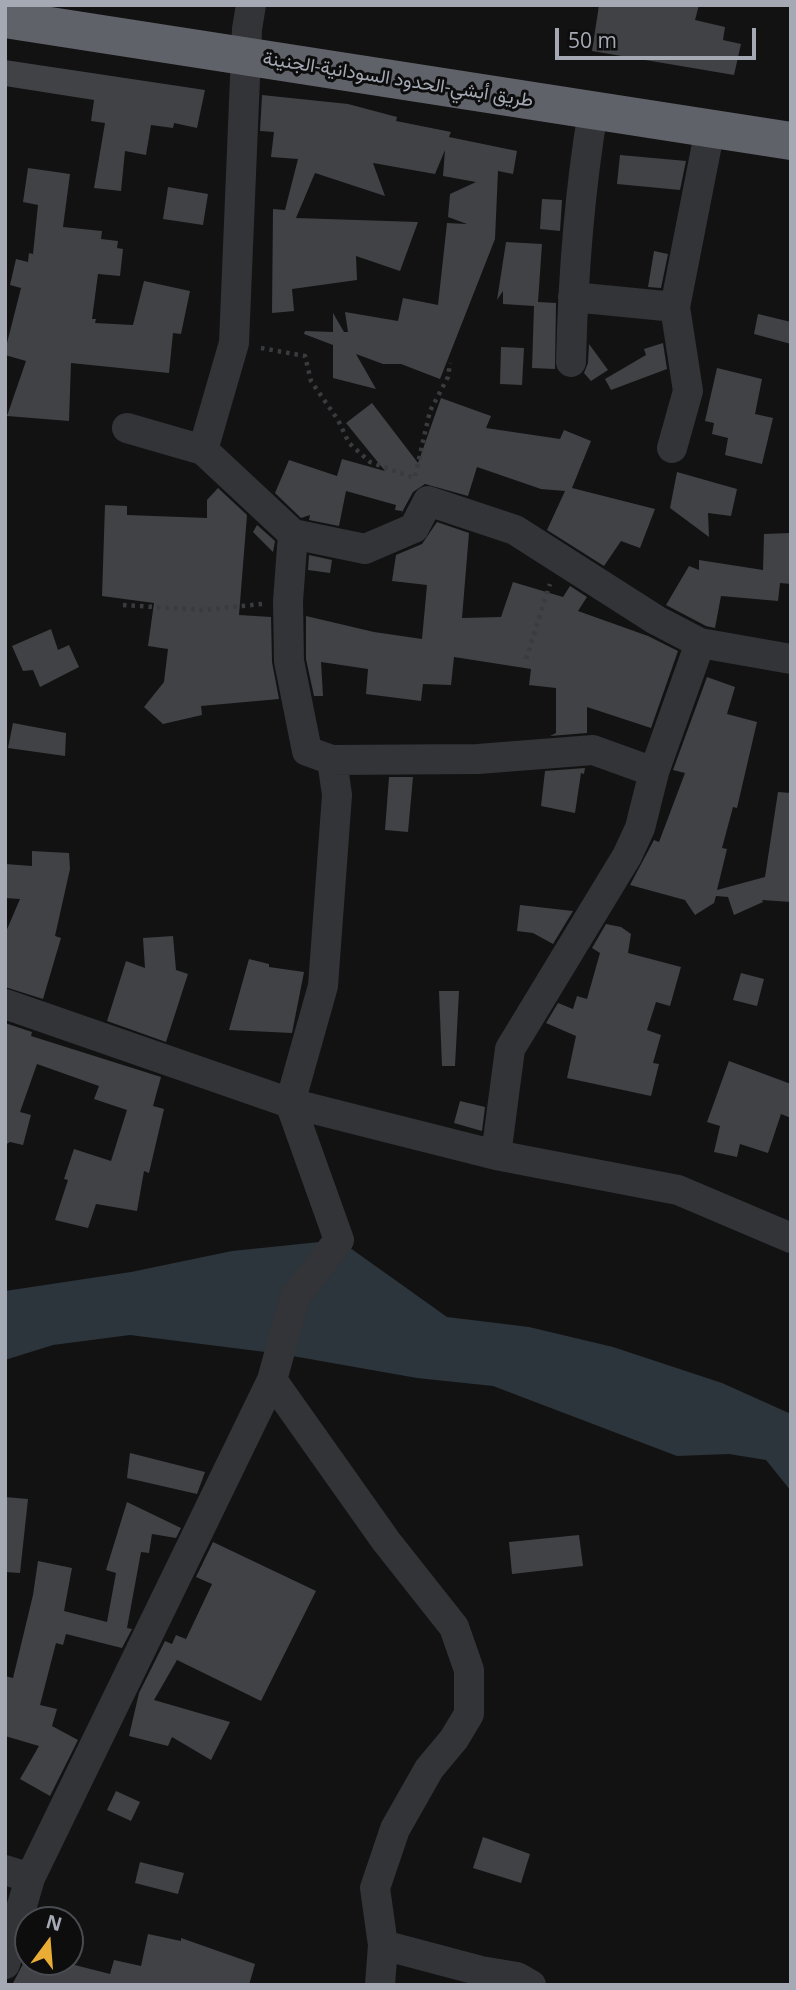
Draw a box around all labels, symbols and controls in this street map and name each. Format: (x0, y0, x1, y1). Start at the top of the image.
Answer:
scale bar (558, 14, 759, 58)
text: 50 m (568, 26, 617, 54)
street label: طريق أبشي-الحدود السودانية-الجنينة (261, 47, 535, 113)
north arrow (14, 1906, 84, 1976)
text: N (43, 1908, 65, 1937)

